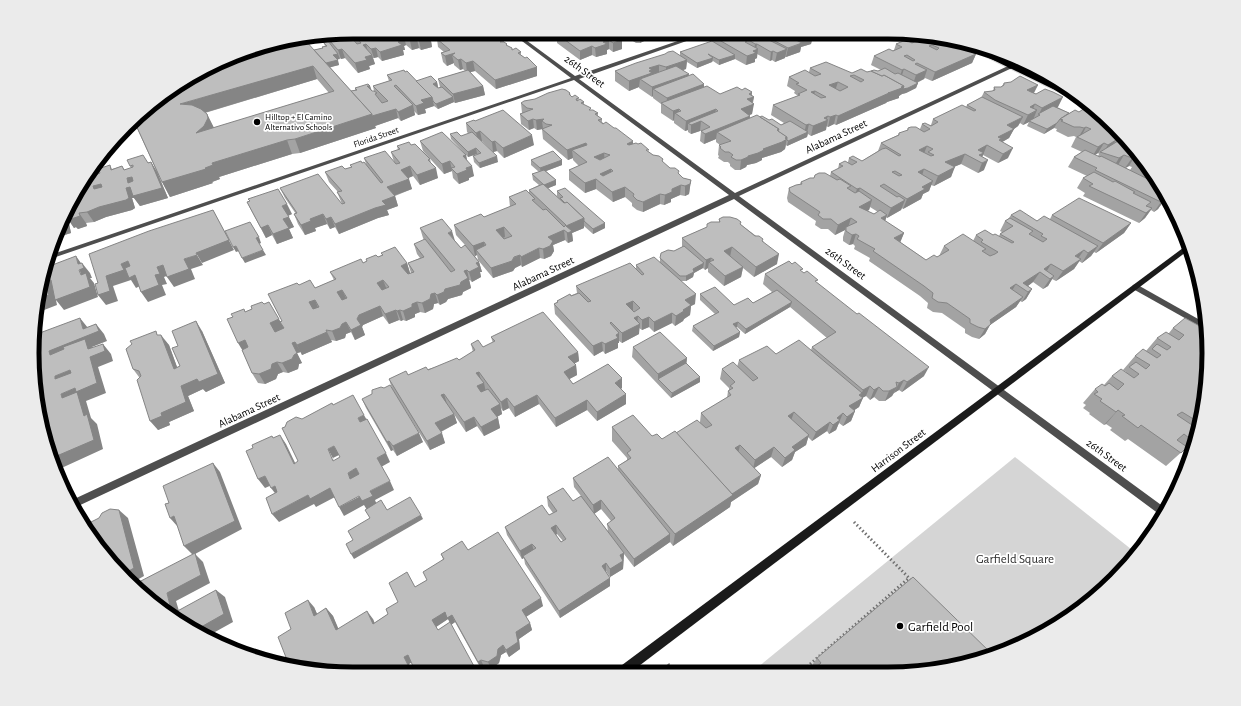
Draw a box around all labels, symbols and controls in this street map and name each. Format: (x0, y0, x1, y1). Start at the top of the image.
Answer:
street label: 26th Street (562, 53, 607, 90)
place label: Hilltop + El Camino Alternativo Schools (265, 113, 333, 132)
marker: Hilltop + El Camino Alternativo Schools (252, 117, 262, 127)
street label: Alabama Street (804, 117, 869, 155)
street label: Florida Street (352, 126, 400, 149)
street label: 26th Street (823, 245, 868, 282)
street label: Alabama Street (511, 254, 576, 292)
street label: Alabama Street (217, 391, 282, 429)
street label: Harrison Street (869, 426, 928, 474)
street label: 26th Street (1084, 437, 1129, 474)
park label: Garfield Square (976, 553, 1054, 566)
marker: Garfield Pool (895, 621, 905, 631)
place label: Garfield Pool (908, 621, 973, 634)

